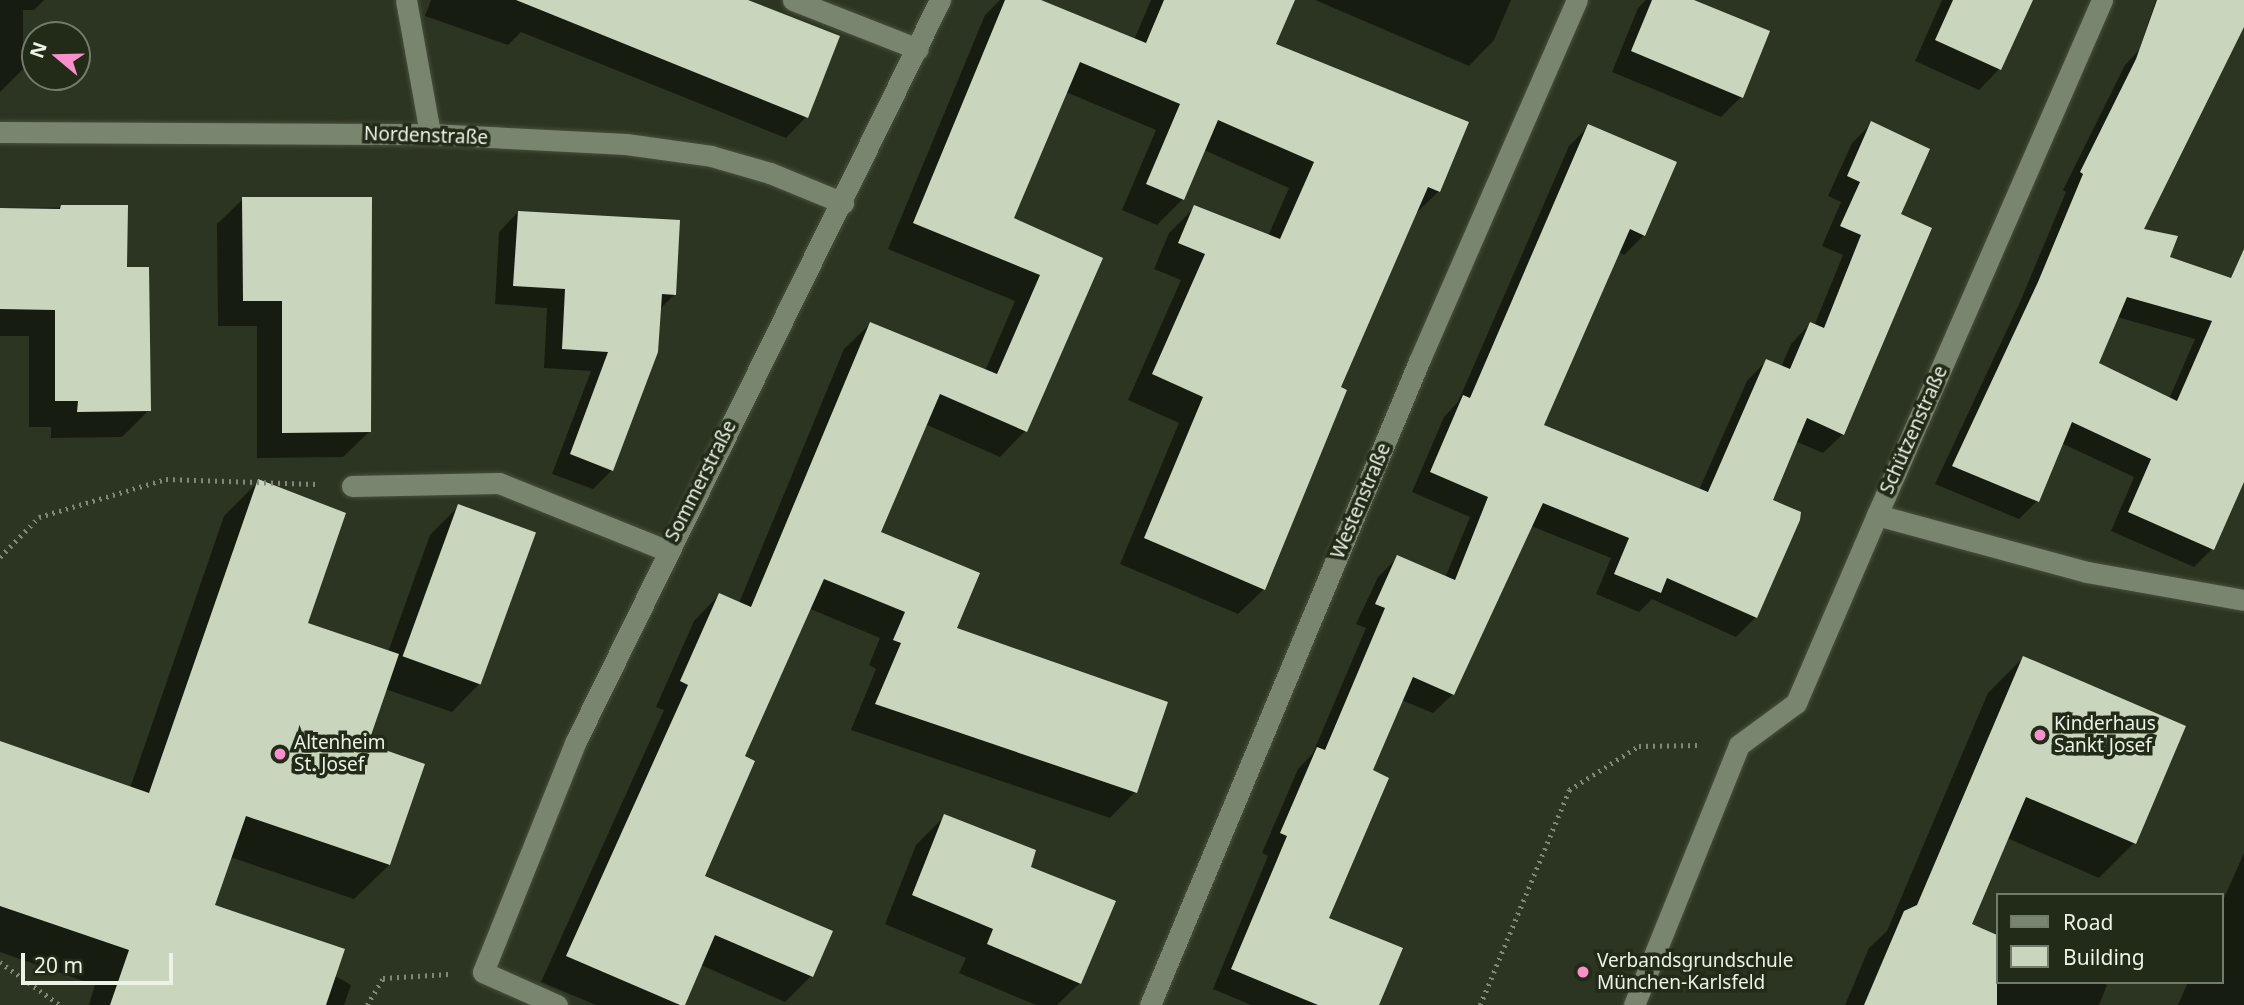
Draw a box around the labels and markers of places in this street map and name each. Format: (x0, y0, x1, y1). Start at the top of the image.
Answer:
place label: Kinderhaus Sankt Josef (2054, 713, 2156, 757)
marker: Kinderhaus Sankt Josef (2032, 727, 2048, 743)
place label: Altenheim St. Josef (294, 732, 385, 776)
marker: Altenheim St. Josef (272, 746, 288, 762)
place label: Verbandsgrundschule München-Karlsfeld (1597, 950, 1793, 994)
marker: Verbandsgrundschule München-Karlsfeld (1575, 964, 1591, 980)

